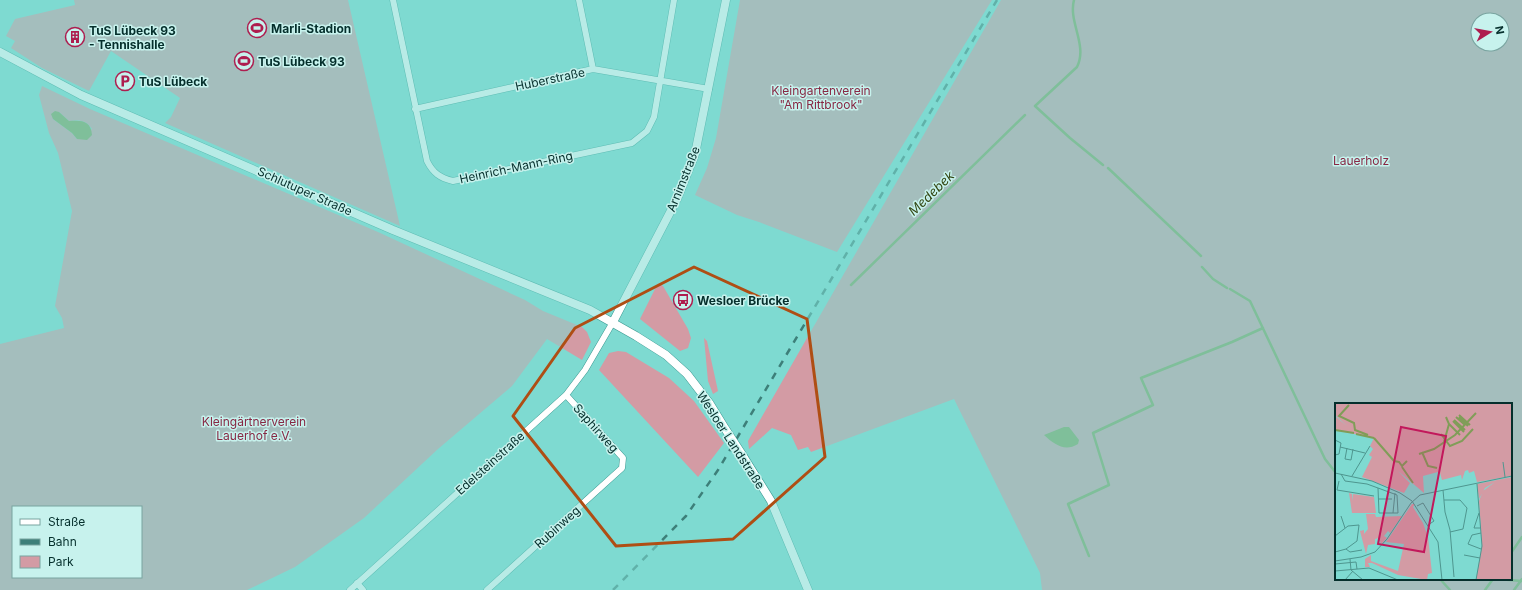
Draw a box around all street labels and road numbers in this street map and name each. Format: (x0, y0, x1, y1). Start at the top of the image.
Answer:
street label: Huberstraße (514, 64, 586, 94)
street label: Arnimstraße (663, 144, 703, 214)
street label: Heinrich-Mann-Ring (458, 148, 574, 186)
street label: Schlutuper Straße (255, 163, 355, 219)
street label: Wesloer Landstraße (694, 388, 768, 492)
street label: Saphirweg (570, 401, 622, 455)
street label: Edelsteinstraße (452, 428, 528, 498)
street label: Rubinweg (531, 503, 583, 551)

